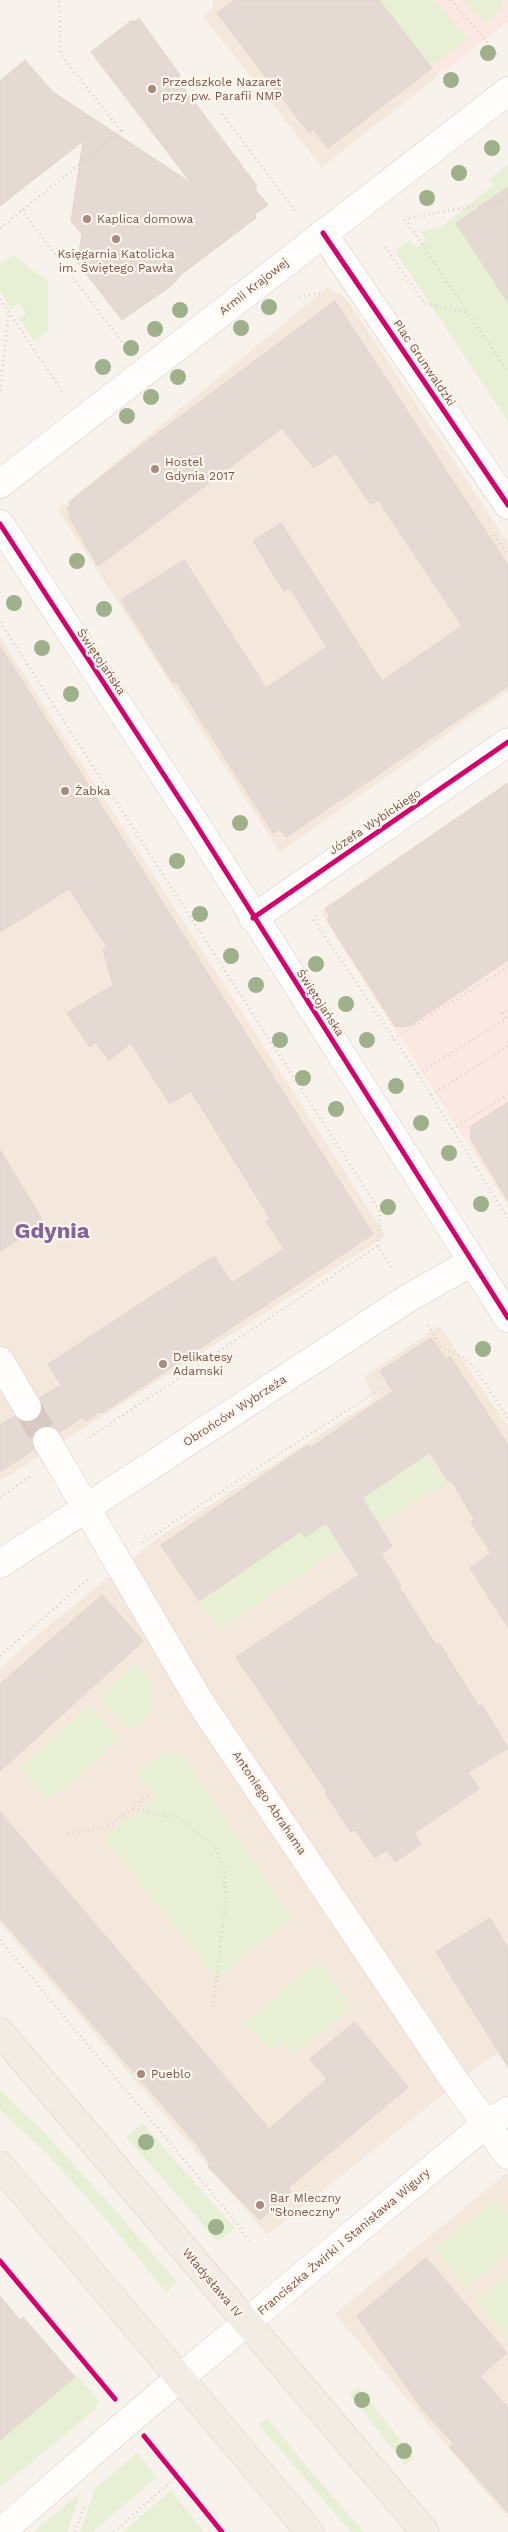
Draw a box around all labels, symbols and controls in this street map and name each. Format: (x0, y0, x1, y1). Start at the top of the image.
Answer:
place label: Przedszkole Nazaret przy pw. Parafii NMP (162, 75, 282, 103)
marker: Przedszkole Nazaret przy pw. Parafii NMP (146, 83, 158, 95)
place label: Kaplica domowa (97, 212, 193, 226)
marker: Kaplica domowa (81, 213, 93, 225)
marker: Księgarnia Katolicka im. Świętego Pawła (110, 233, 122, 245)
place label: Księgarnia Katolicka im. Świętego Pawła (57, 247, 175, 275)
street label: Armii Krajowej (216, 255, 292, 319)
street label: Plac Grunwaldzki (390, 317, 458, 409)
place label: Hostel Gdynia 2017 (165, 455, 235, 483)
marker: Hostel Gdynia 2017 (149, 463, 161, 475)
street label: Świętojańska (73, 626, 129, 698)
place label: Żabka (75, 784, 110, 798)
marker: Żabka (59, 785, 71, 797)
street label: Józefa Wybickiego (326, 786, 424, 858)
street label: Świętojańska (293, 967, 347, 1039)
district label: Gdynia (15, 1219, 89, 1245)
place label: Delikatesy Adamski (173, 1350, 233, 1378)
marker: Delikatesy Adamski (157, 1358, 169, 1370)
street label: Obrońców Wybrzeża (181, 1372, 289, 1450)
street label: Antoniego Abrahama (229, 1748, 309, 1858)
place label: Pueblo (151, 2067, 191, 2081)
marker: Pueblo (135, 2068, 147, 2080)
street label: Franciszka Żwirki i Stanisława Wigury (255, 2166, 433, 2318)
place label: Bar Mleczny "Słoneczny" (270, 2191, 341, 2219)
marker: Bar Mleczny "Słoneczny" (254, 2199, 266, 2211)
street label: Władysława IV (179, 2246, 245, 2320)

